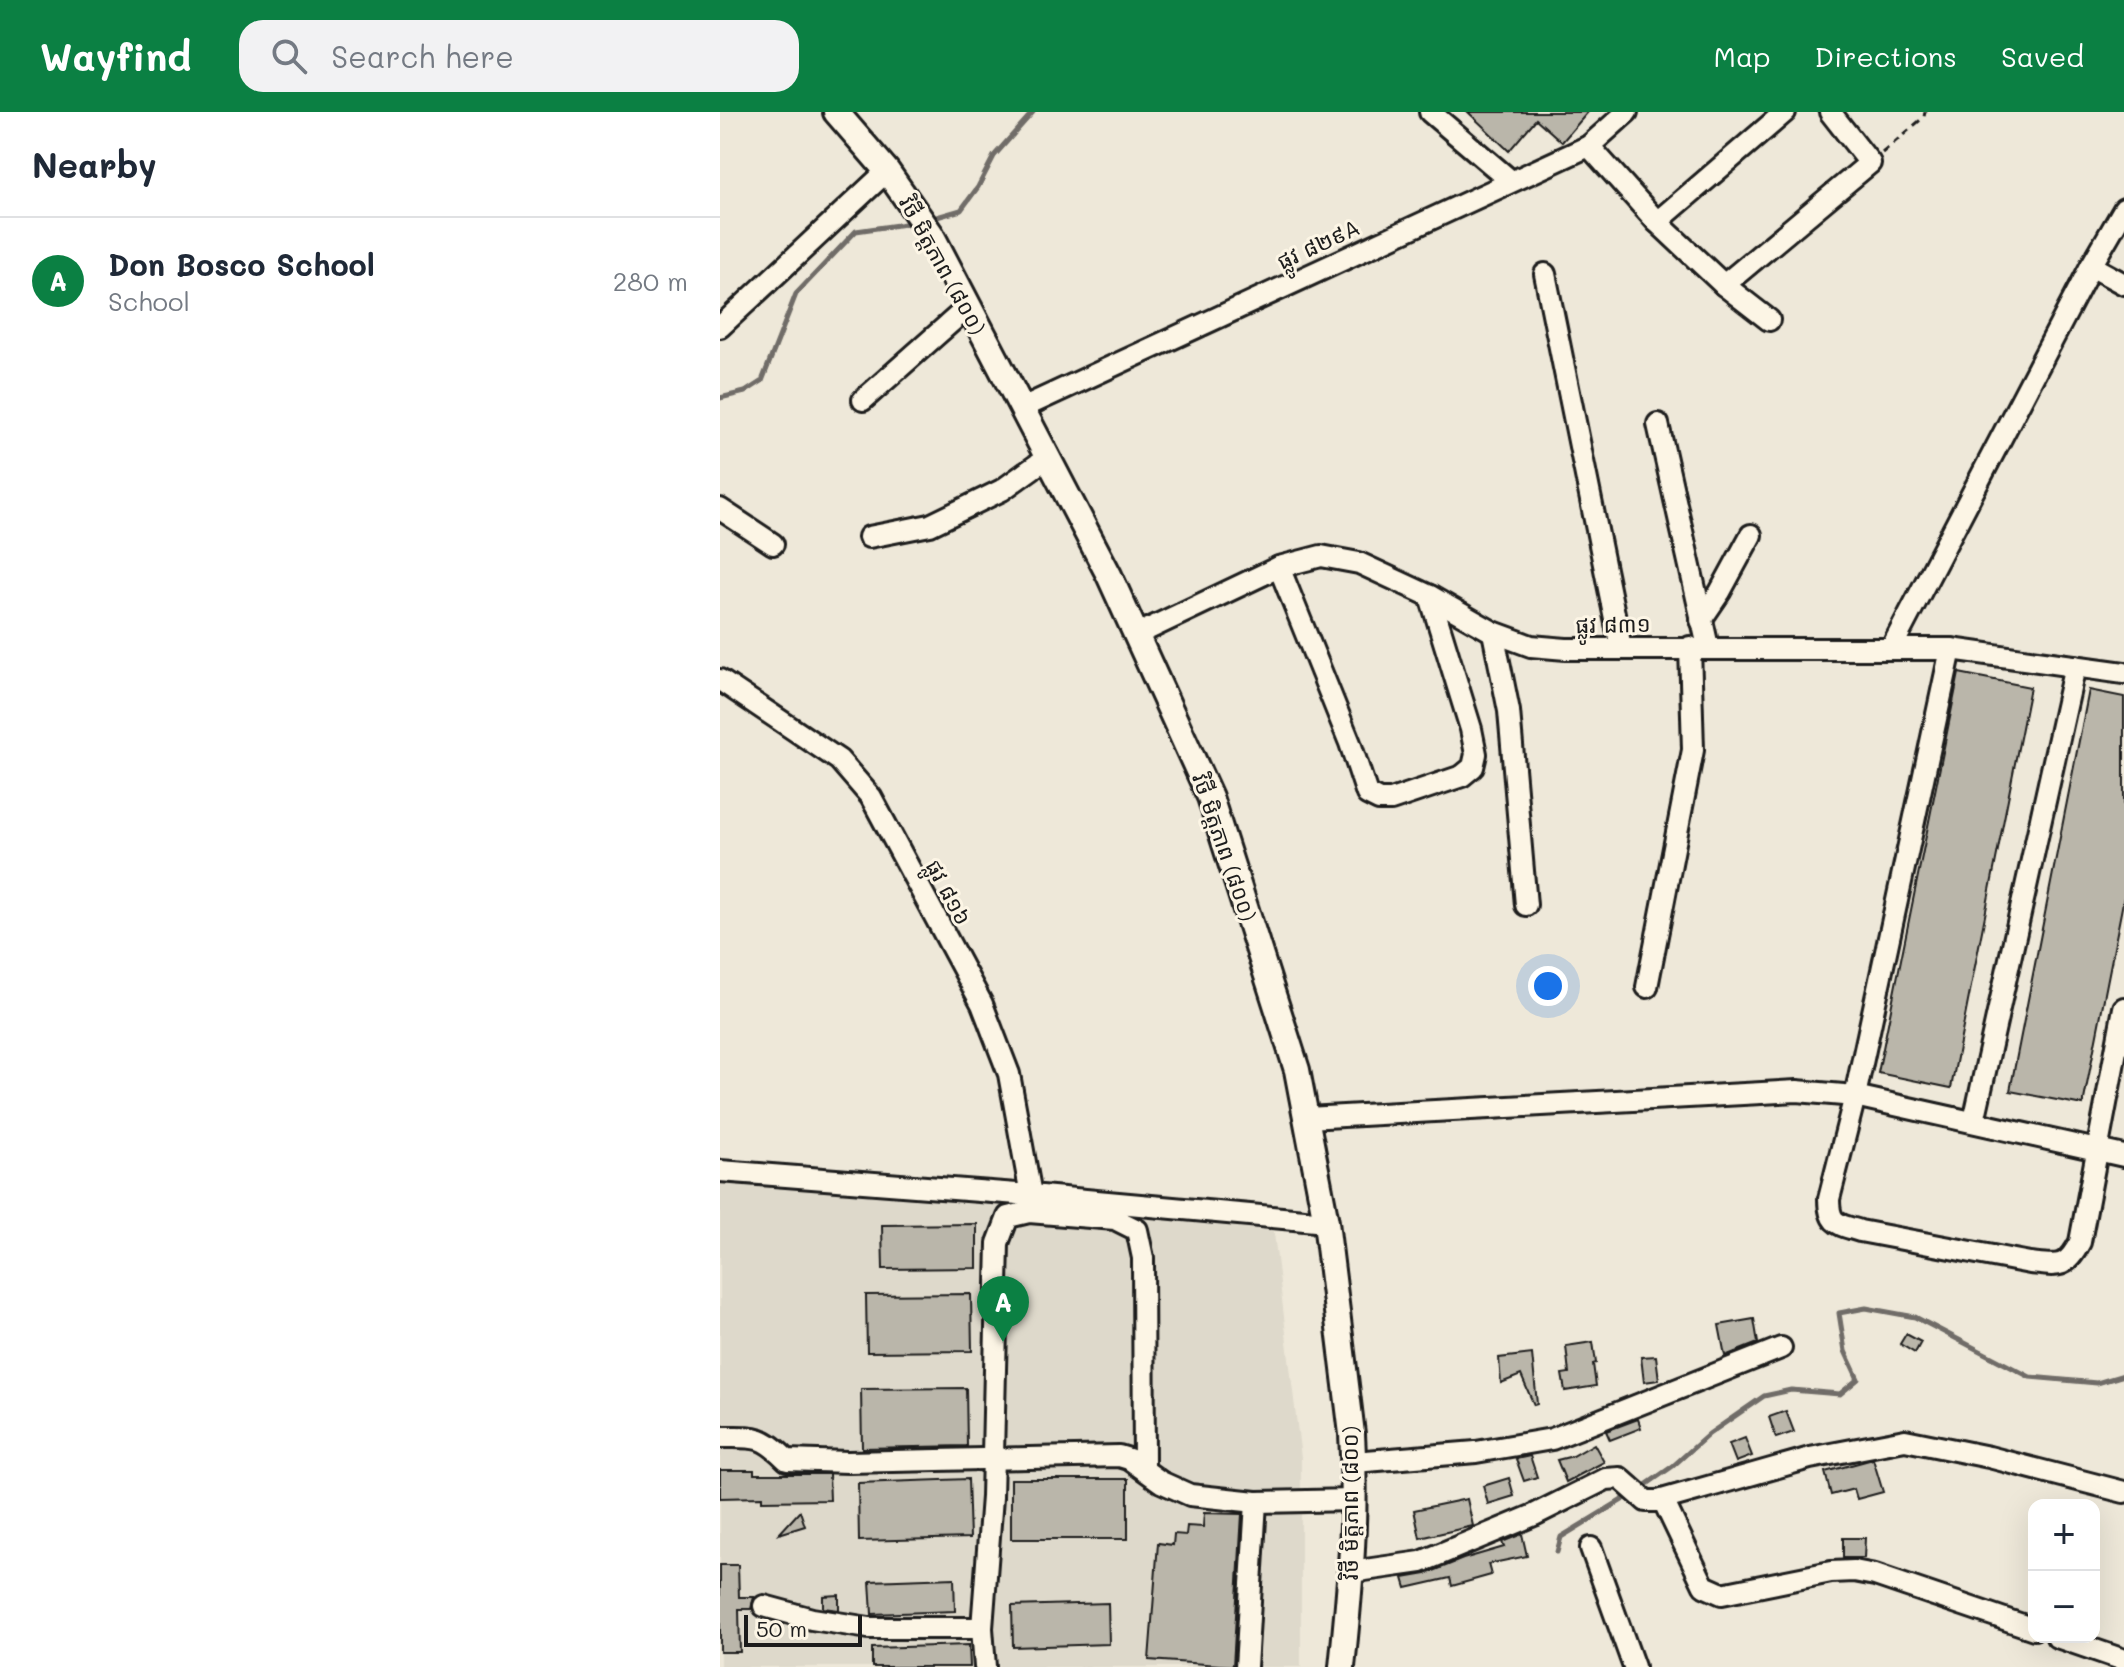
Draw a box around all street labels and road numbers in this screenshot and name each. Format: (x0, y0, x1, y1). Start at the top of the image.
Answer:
street label: វិថី មិត្តភាព (៨០០) (892, 190, 993, 340)
street label: ផ្លូវ ៨២៩A (1272, 212, 1367, 282)
street label: ផ្លូវ ៨៣១ (1575, 609, 1651, 646)
street label: វិថី មិត្តភាព (៨០០) (1186, 769, 1264, 925)
street label: ផ្លូវ ៨១៦ (914, 854, 978, 933)
street label: វិថី មិត្តភាព (៨០០) (1335, 1426, 1364, 1581)

